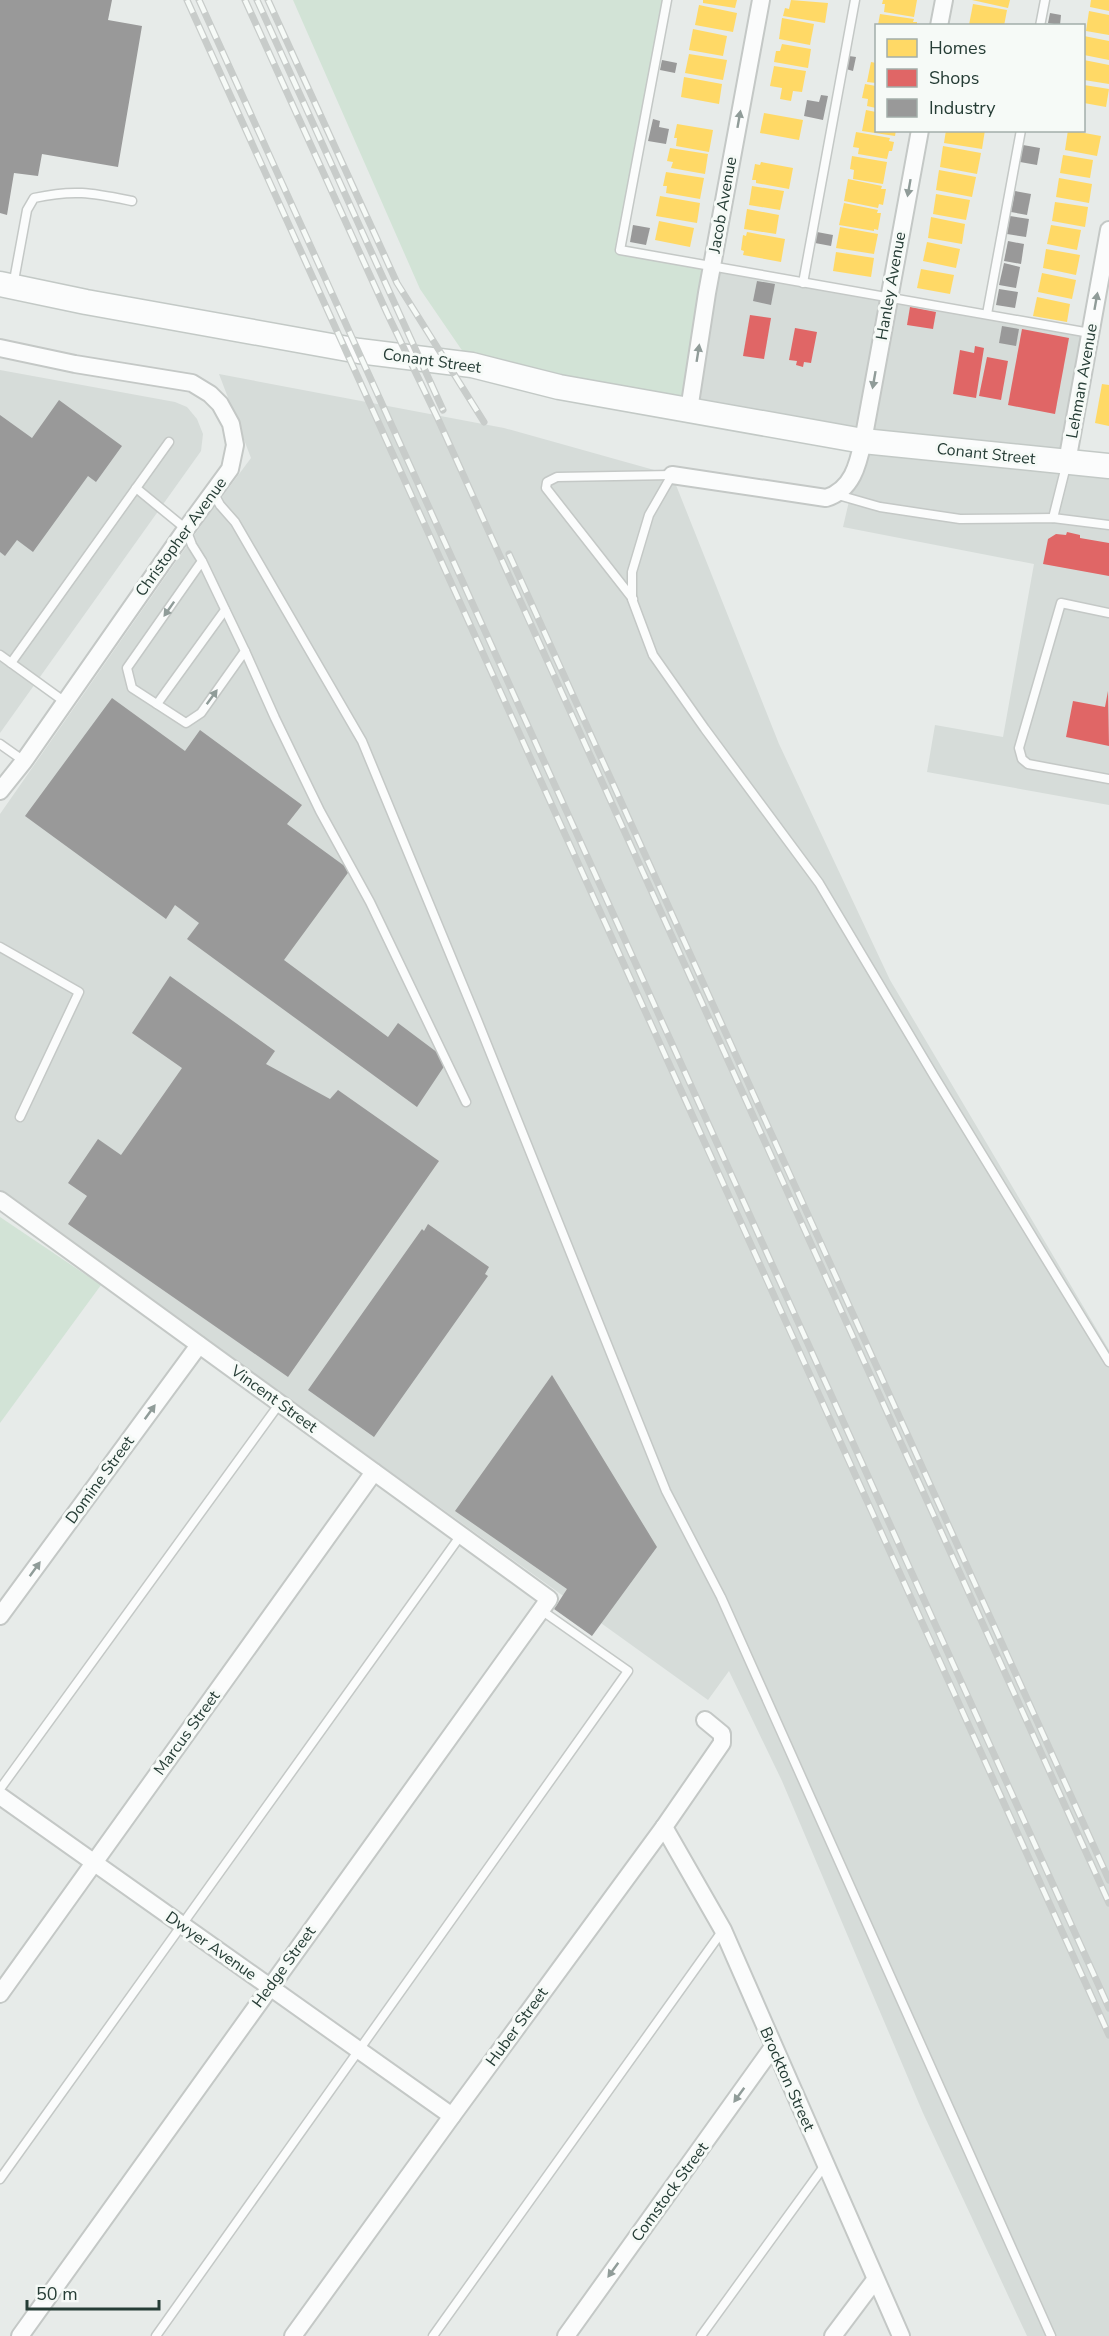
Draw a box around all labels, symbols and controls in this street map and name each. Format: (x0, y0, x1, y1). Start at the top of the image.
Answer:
legend (875, 24, 1085, 132)
text: Homes (929, 36, 986, 60)
text: Shops (929, 66, 979, 90)
text: Industry (929, 96, 996, 120)
one-way arrow (735, 110, 744, 129)
street label: Jacob Avenue (704, 155, 742, 256)
one-way arrow (905, 179, 914, 198)
street label: Hanley Avenue (871, 230, 911, 342)
one-way arrow (1092, 291, 1101, 310)
street label: Lehman Avenue (1061, 322, 1103, 440)
street label: Conant Street (381, 343, 483, 379)
one-way arrow (693, 343, 702, 362)
one-way arrow (869, 370, 878, 389)
street label: Conant Street (936, 438, 1037, 470)
street label: Christopher Avenue (130, 473, 232, 601)
one-way arrow (164, 601, 175, 617)
one-way arrow (206, 689, 218, 705)
street label: Vincent Street (225, 1360, 322, 1438)
one-way arrow (144, 1404, 156, 1419)
street label: Domine Street (61, 1431, 140, 1528)
one-way arrow (28, 1561, 40, 1576)
street label: Marcus Street (149, 1686, 225, 1780)
street label: Dwyer Avenue (161, 1906, 261, 1986)
street label: Hedge Street (247, 1922, 321, 2012)
street label: Huber Street (481, 1983, 553, 2071)
street label: Brockton Street (754, 2023, 820, 2135)
one-way arrow (733, 2086, 745, 2102)
street label: Comstock Street (626, 2137, 714, 2246)
one-way arrow (607, 2262, 619, 2278)
scale bar (27, 2273, 159, 2311)
text: 50 m (36, 2282, 78, 2306)

